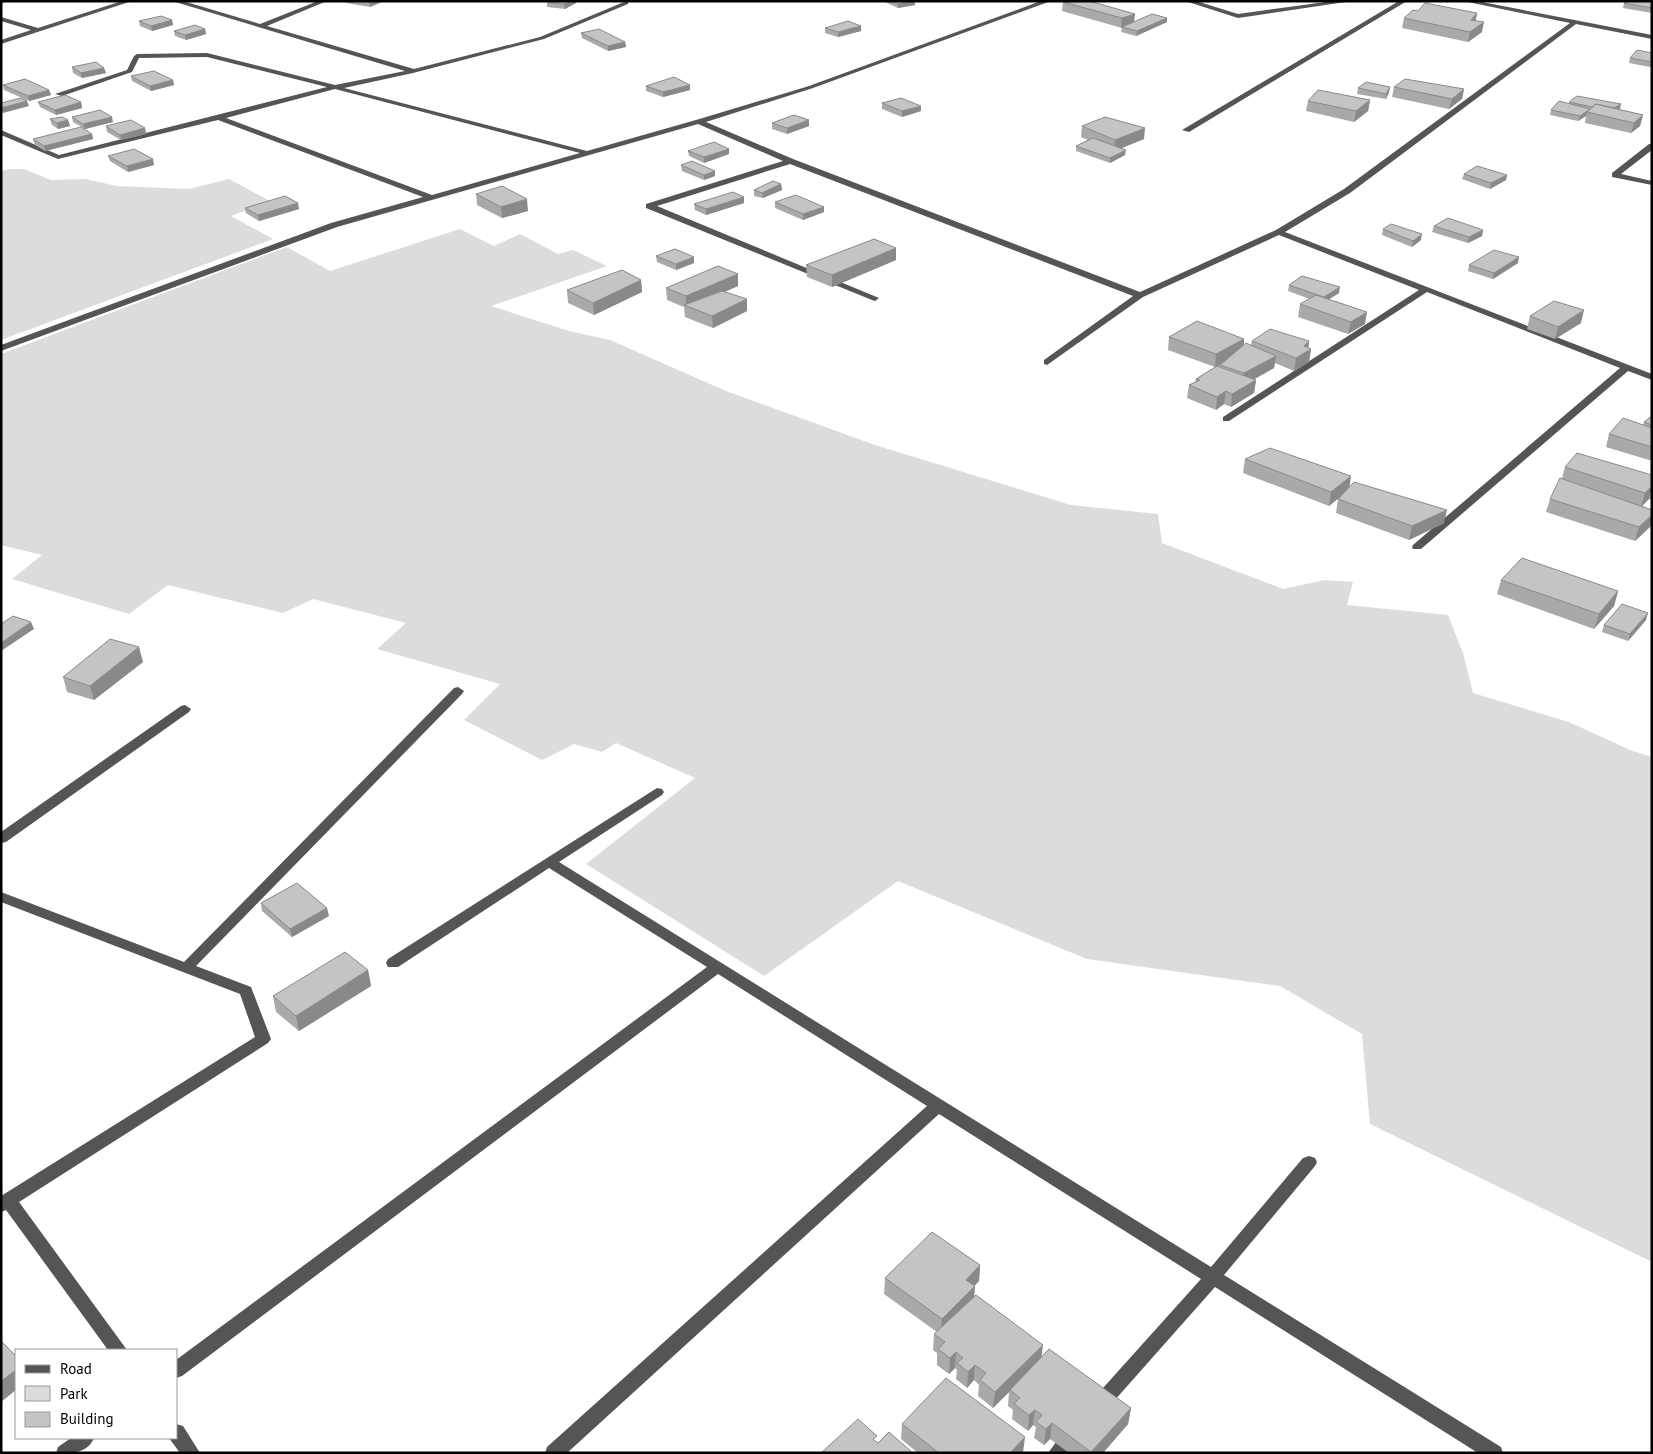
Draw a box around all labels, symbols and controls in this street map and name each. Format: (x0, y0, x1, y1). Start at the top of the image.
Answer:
legend (15, 1349, 178, 1439)
text: Road (60, 1359, 92, 1378)
text: Park (60, 1384, 88, 1403)
text: Building (60, 1409, 114, 1428)

